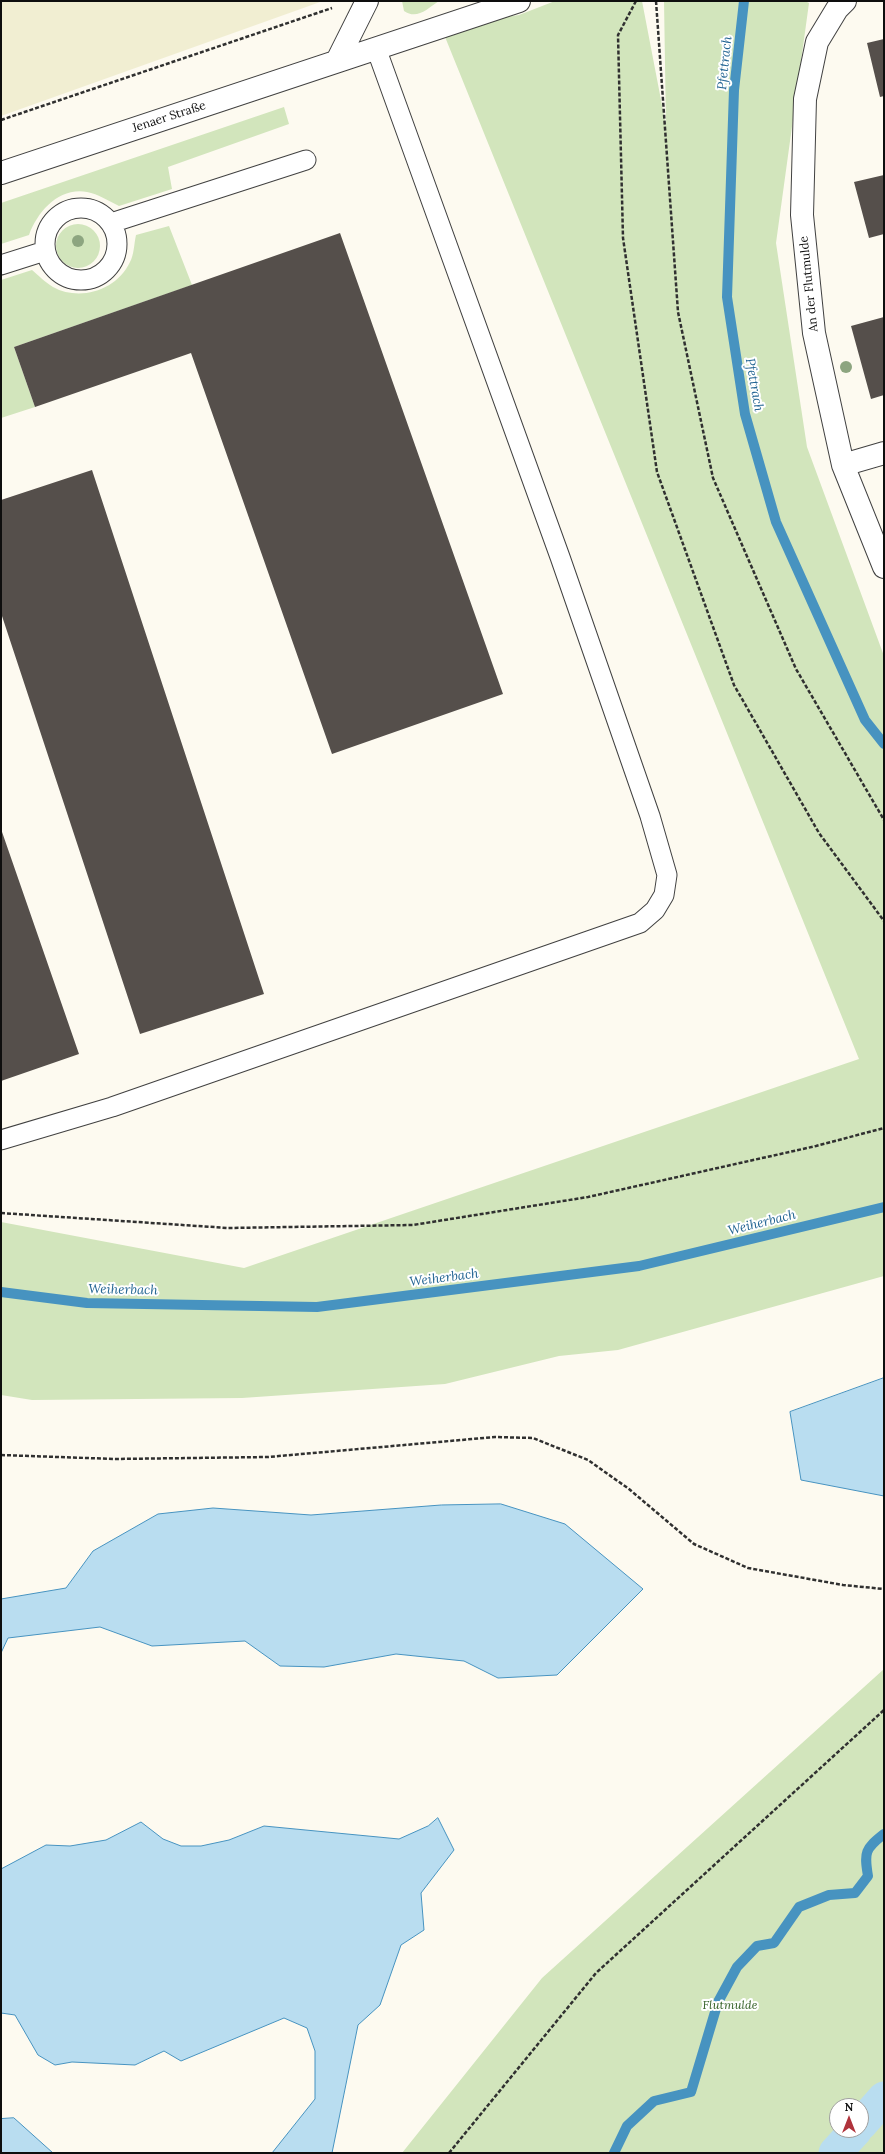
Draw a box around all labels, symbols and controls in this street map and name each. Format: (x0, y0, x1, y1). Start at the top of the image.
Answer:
water label: Pfettrach (714, 35, 736, 91)
street label: Jenaer Straße (130, 98, 208, 136)
street label: An der Flutmulde (797, 235, 821, 333)
water label: Pfettrach (742, 357, 766, 413)
water label: Weiherbach (726, 1207, 798, 1239)
water label: Weiherbach (409, 1266, 479, 1290)
water label: Weiherbach (88, 1282, 158, 1298)
park label: Flutmulde (703, 1999, 757, 2013)
north arrow (829, 2098, 869, 2138)
text: N (845, 2100, 853, 2114)

